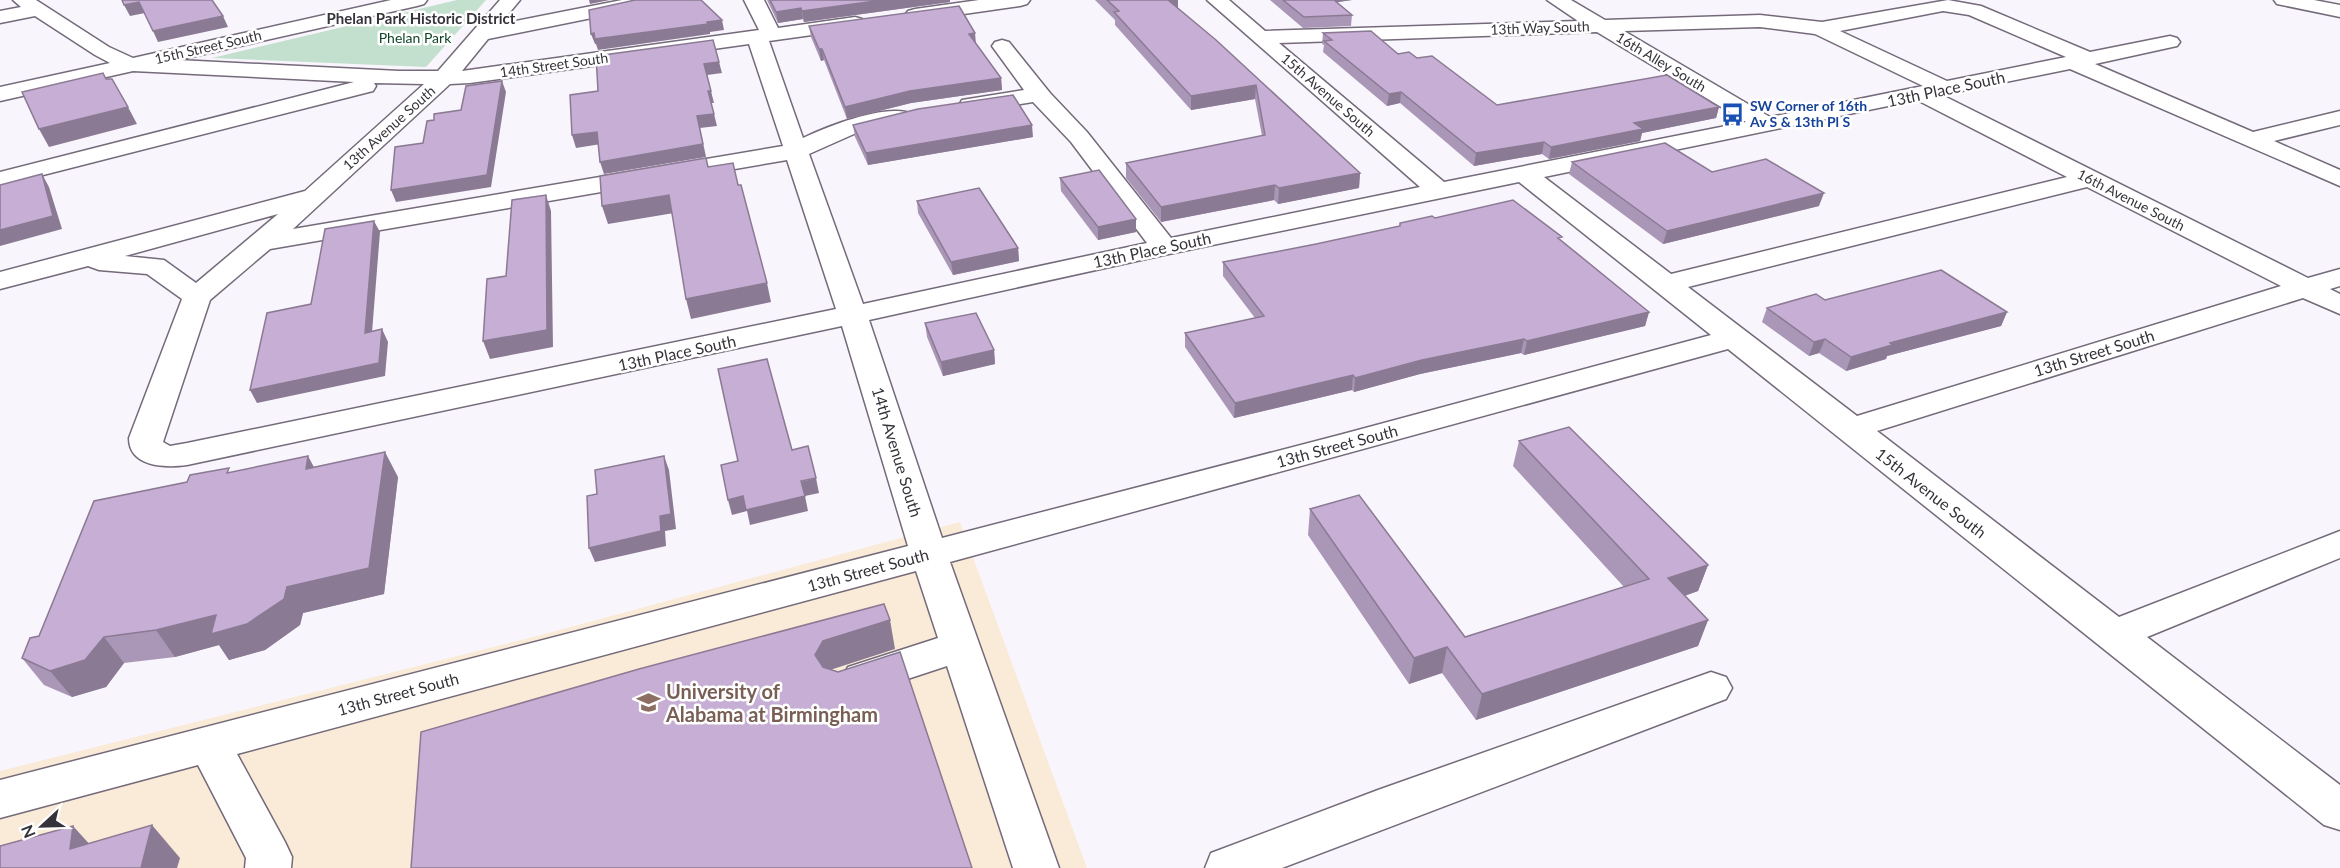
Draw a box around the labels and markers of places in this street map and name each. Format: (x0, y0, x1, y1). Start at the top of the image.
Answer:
place label: SW Corner of 16th Av S & 13th Pl S (1749, 97, 1867, 130)
bus stop icon: SW Corner of 16th Av S & 13th Pl S (1719, 101, 1745, 127)
place label: University of Alabama at Birmingham (665, 679, 878, 726)
school or university icon: University of Alabama at Birmingham (635, 690, 661, 716)

